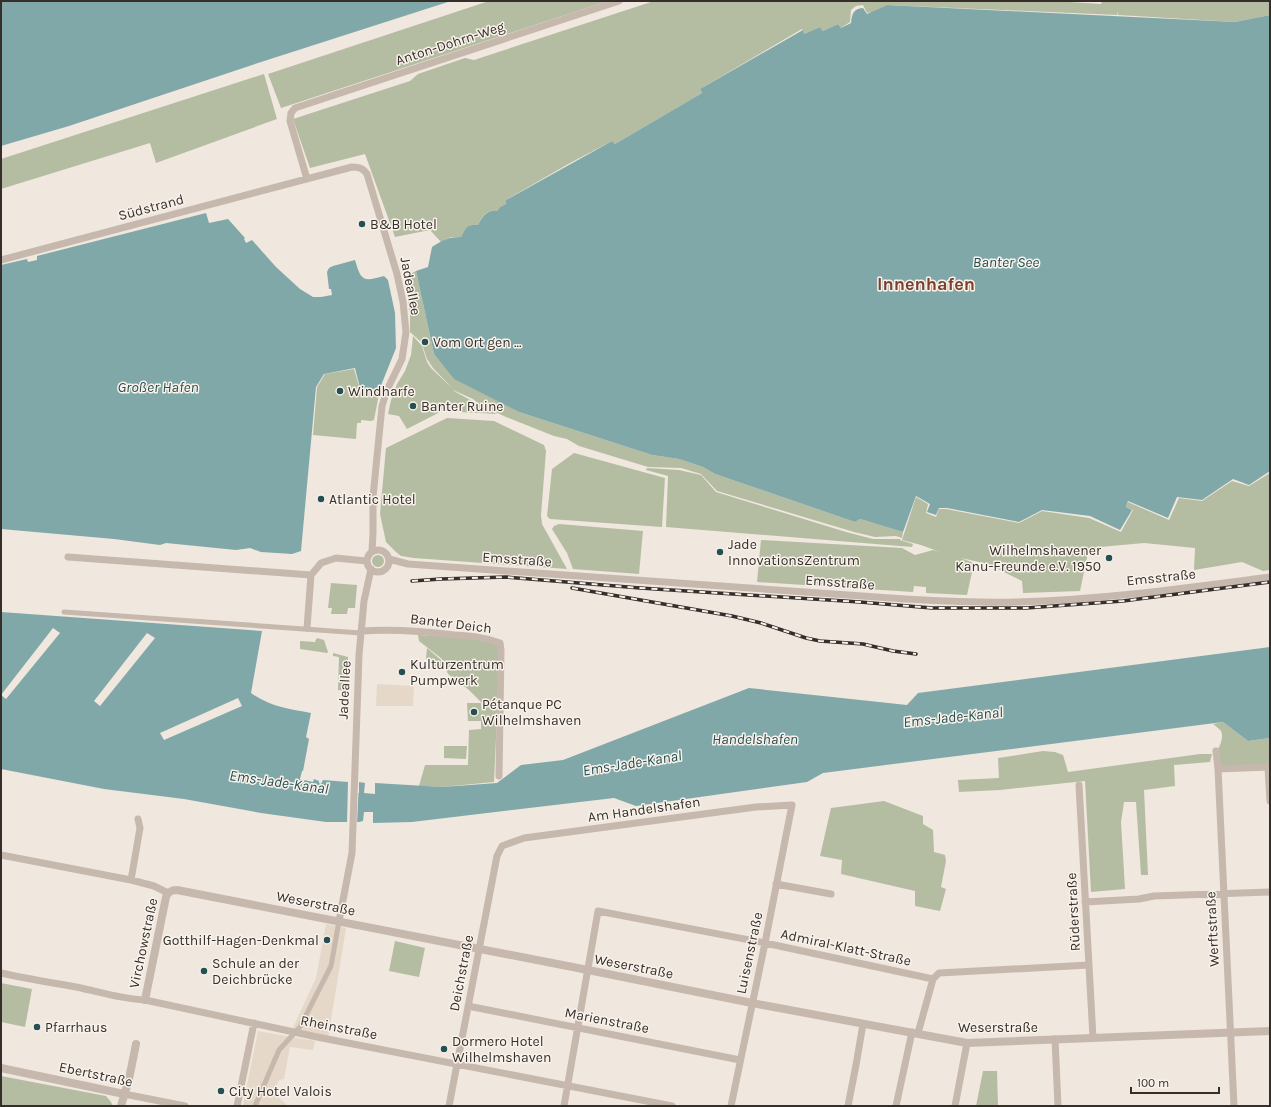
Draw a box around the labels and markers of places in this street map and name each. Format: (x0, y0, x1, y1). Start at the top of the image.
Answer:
place label: B&B Hotel (370, 216, 437, 233)
marker: B&B Hotel (357, 219, 367, 229)
place label: Vom Ort gen ... (433, 334, 522, 351)
marker: Vom Ort gen ... (420, 337, 430, 347)
place label: Windharfe (348, 383, 415, 400)
marker: Windharfe (335, 386, 345, 396)
place label: Banter Ruine (421, 398, 504, 415)
marker: Banter Ruine (408, 401, 418, 411)
place label: Atlantic Hotel (329, 491, 416, 508)
marker: Atlantic Hotel (316, 494, 326, 504)
place label: Jade InnovationsZentrum (728, 536, 860, 569)
place label: Wilhelmshavener Kanu-Freunde e.V. 1950 (955, 542, 1102, 575)
marker: Jade InnovationsZentrum (715, 547, 725, 557)
marker: Wilhelmshavener Kanu-Freunde e.V. 1950 (1104, 553, 1114, 563)
place label: Kulturzentrum Pumpwerk (410, 656, 504, 689)
marker: Kulturzentrum Pumpwerk (397, 667, 407, 677)
place label: Pétanque PC Wilhelmshaven (482, 696, 581, 729)
marker: Pétanque PC Wilhelmshaven (469, 707, 479, 717)
place label: Gotthilf-Hagen-Denkmal (163, 932, 319, 949)
marker: Gotthilf-Hagen-Denkmal (322, 935, 332, 945)
place label: Schule an der Deichbrücke (212, 955, 300, 988)
marker: Schule an der Deichbrücke (199, 966, 209, 976)
place label: Pfarrhaus (45, 1019, 107, 1036)
marker: Pfarrhaus (32, 1022, 42, 1032)
place label: Dormero Hotel Wilhelmshaven (452, 1033, 551, 1066)
marker: Dormero Hotel Wilhelmshaven (439, 1044, 449, 1054)
place label: City Hotel Valois (229, 1083, 332, 1100)
marker: City Hotel Valois (216, 1086, 226, 1096)

